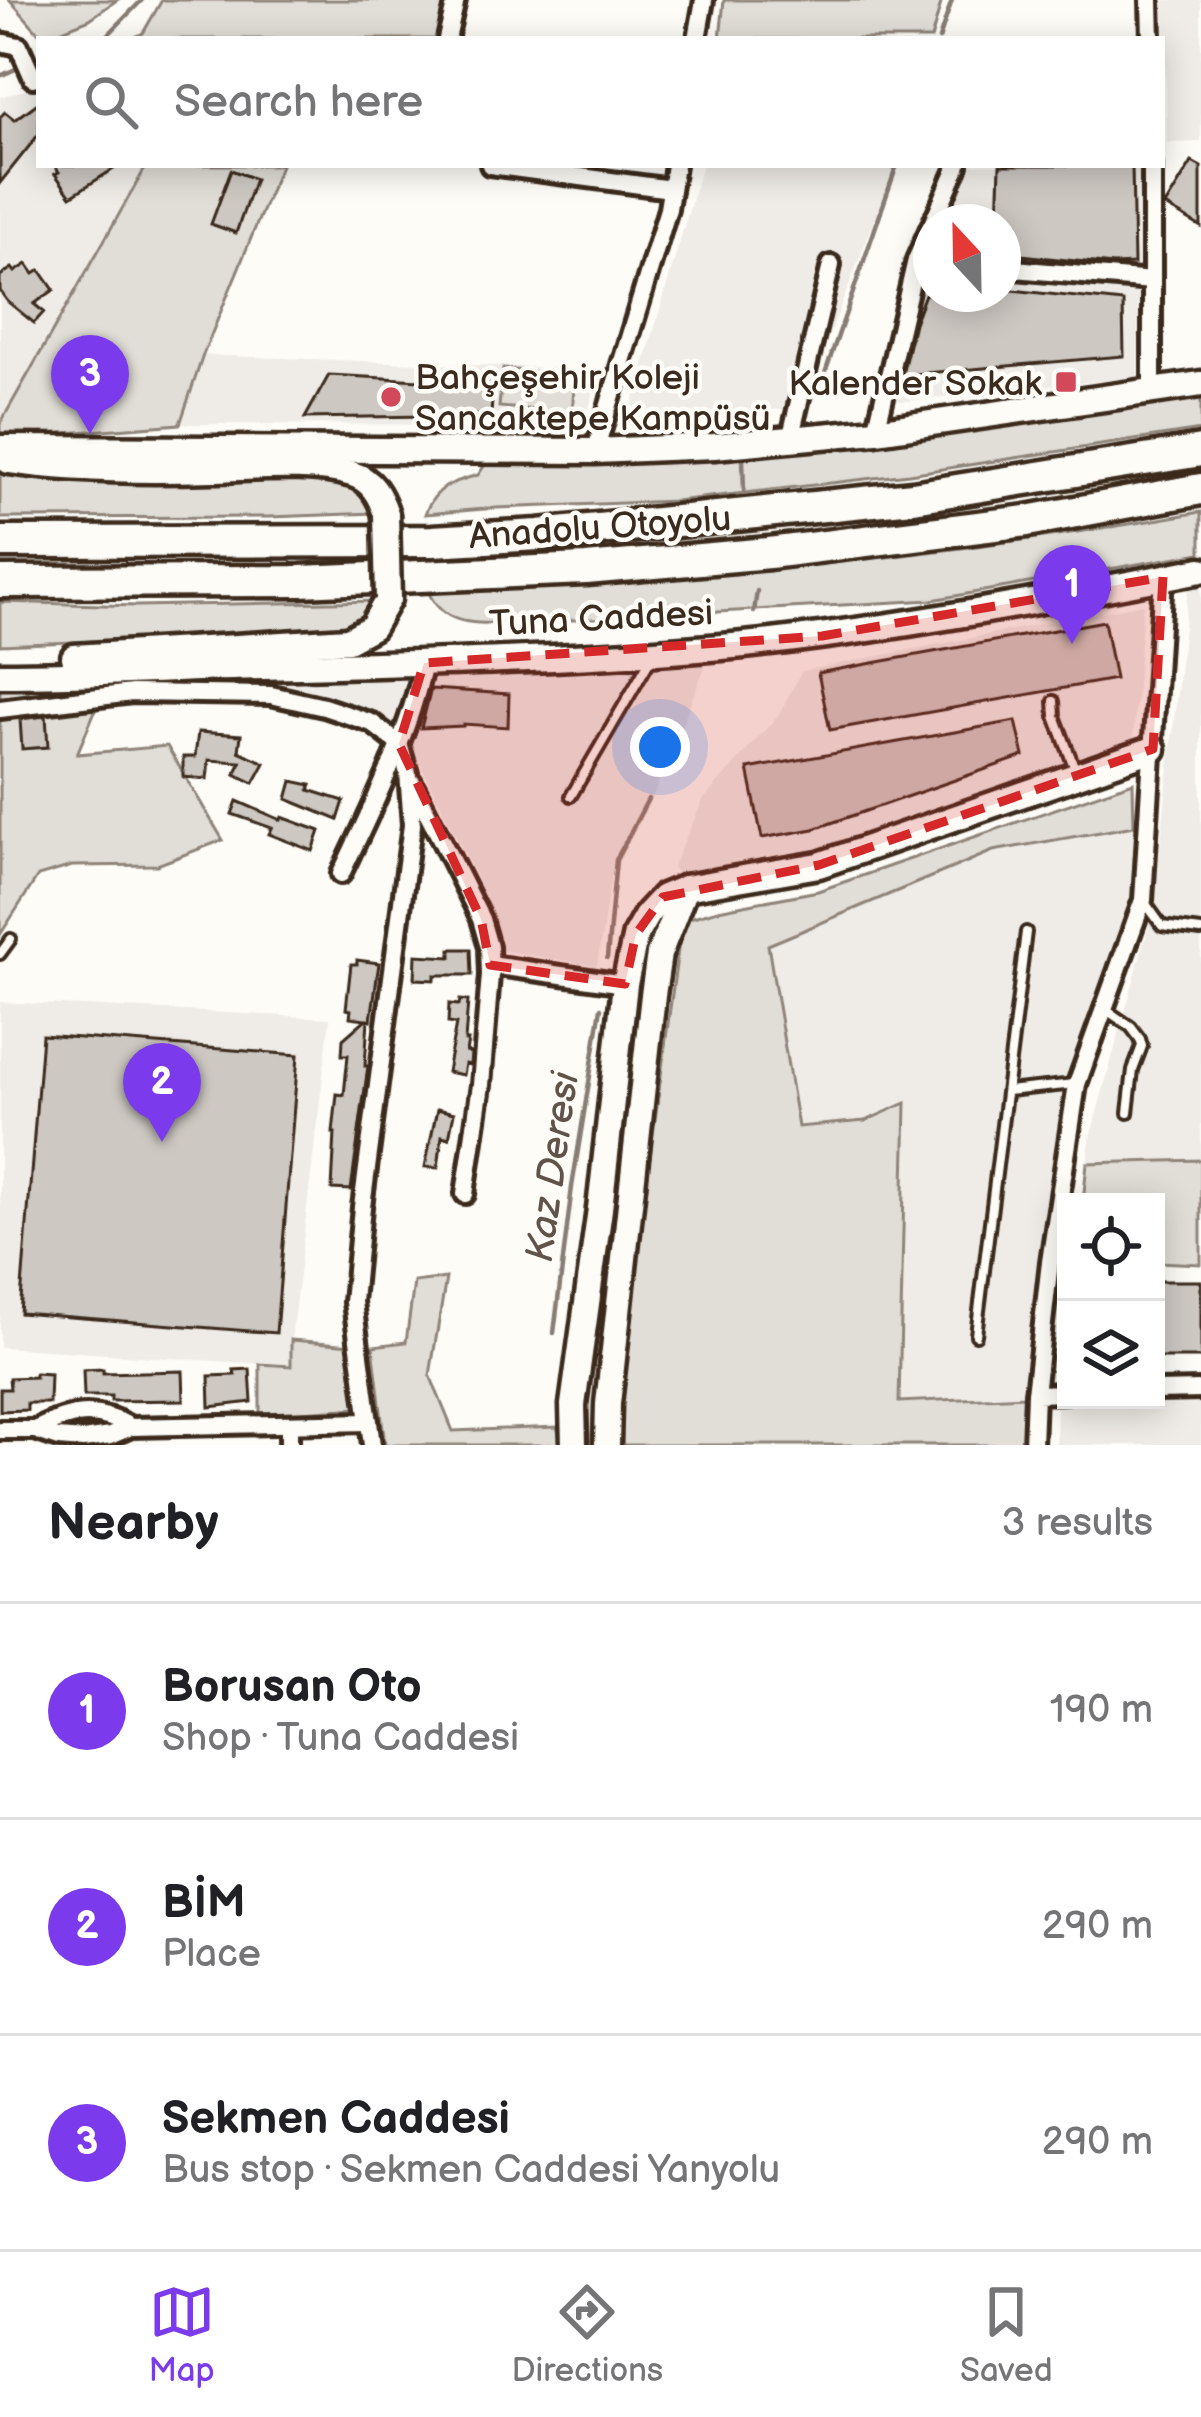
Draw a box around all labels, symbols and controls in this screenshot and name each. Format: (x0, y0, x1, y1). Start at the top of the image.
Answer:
search box (36, 36, 1165, 168)
icon: search (78, 69, 144, 135)
text: Search here (174, 75, 423, 130)
north arrow (913, 204, 1021, 312)
pin: 3 (51, 335, 129, 434)
place label: Bahçeşehir Koleji Sancaktepe Kampüsü (415, 357, 771, 441)
place label: Kalender Sokak (788, 363, 1042, 406)
marker: Kalender Sokak (1053, 369, 1079, 395)
marker: Bahçeşehir Koleji Sancaktepe Kampüsü (378, 384, 404, 410)
street label: Anadolu Otoyolu (468, 498, 733, 559)
pin: 1 (1033, 545, 1111, 644)
street label: Tuna Caddesi (488, 592, 714, 647)
your location (630, 717, 690, 777)
pin: 2 (123, 1043, 201, 1142)
water label: Kaz Deresi (517, 1068, 590, 1265)
map controls (1057, 1193, 1165, 1409)
button: locate (1057, 1193, 1165, 1301)
button: layers (1057, 1301, 1165, 1409)
text: Nearby (48, 1493, 219, 1554)
text: 3 results (1001, 1500, 1153, 1547)
text: Borusan Oto (162, 1660, 422, 1715)
text: 1 (79, 1687, 95, 1734)
text: 190 m (1050, 1687, 1153, 1734)
text: Shop · Tuna Caddesi (162, 1715, 519, 1762)
text: BİM (162, 1876, 246, 1931)
text: 2 (75, 1903, 99, 1950)
text: 290 m (1042, 1903, 1153, 1950)
text: Place (162, 1931, 261, 1978)
text: Sekmen Caddesi (162, 2092, 510, 2147)
text: 3 (76, 2119, 98, 2166)
text: 290 m (1042, 2119, 1153, 2166)
text: Bus stop · Sekmen Caddesi Yanyolu (162, 2147, 780, 2194)
tab: Map (148, 2279, 215, 2391)
tab: Directions (511, 2279, 663, 2391)
tab: Saved (960, 2279, 1053, 2391)

